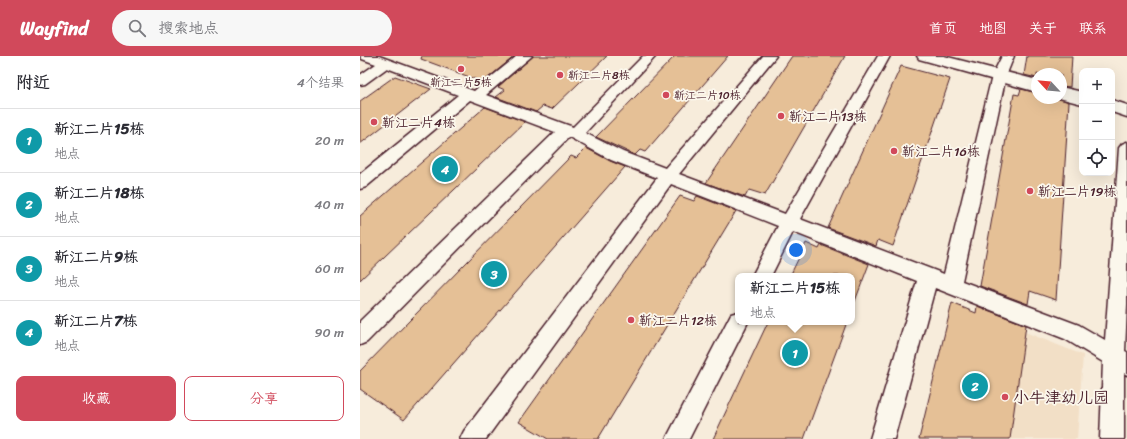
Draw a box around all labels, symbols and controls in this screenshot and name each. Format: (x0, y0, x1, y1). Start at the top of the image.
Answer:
search box (112, 10, 392, 46)
text: Wayfind (20, 12, 88, 45)
text: 搜索地点 (158, 15, 218, 41)
text: 首页 (929, 16, 957, 41)
text: 地图 (979, 16, 1007, 41)
text: 关于 (1029, 16, 1057, 41)
text: 联系 (1079, 16, 1107, 41)
icon: search (126, 17, 148, 39)
marker: 靳江二片5栋 (456, 64, 466, 74)
place label: 靳江二片8栋 (568, 66, 630, 85)
text: 附近 (16, 67, 50, 97)
north arrow (1031, 68, 1067, 104)
map controls (1079, 68, 1115, 176)
button: + (1079, 68, 1115, 104)
marker: 靳江二片8栋 (555, 70, 565, 80)
text: 4个结果 (297, 71, 344, 94)
place label: 靳江二片5栋 (430, 73, 492, 92)
place label: 靳江二片10栋 (674, 86, 741, 105)
marker: 靳江二片10栋 (661, 90, 671, 100)
button: − (1079, 104, 1115, 140)
place label: 靳江二片13栋 (789, 105, 867, 128)
place label: 靳江二片4栋 (382, 111, 455, 134)
marker: 靳江二片13栋 (776, 111, 786, 121)
text: 靳江二片15栋 (54, 116, 145, 142)
marker: 靳江二片4栋 (369, 117, 379, 127)
text: 1 (26, 129, 32, 152)
text: 20 m (315, 129, 344, 152)
place label: 靳江二片16栋 (902, 140, 980, 163)
button: locate (1079, 140, 1115, 176)
text: 地点 (54, 142, 80, 165)
marker: 靳江二片16栋 (889, 146, 899, 156)
pin: 4 (432, 154, 458, 184)
text: 靳江二片18栋 (54, 180, 144, 206)
place label: 靳江二片19栋 (1038, 180, 1117, 203)
marker: 靳江二片19栋 (1025, 186, 1035, 196)
text: 2 (25, 193, 33, 216)
text: 40 m (314, 193, 344, 216)
text: 地点 (54, 206, 80, 229)
your location (786, 240, 806, 260)
text: 靳江二片9栋 (54, 244, 138, 270)
text: 3 (25, 257, 33, 280)
text: 60 m (315, 257, 344, 280)
pin: 3 (481, 259, 507, 289)
text: 地点 (54, 270, 80, 293)
popup (735, 273, 855, 325)
text: 靳江二片15栋 (750, 275, 840, 301)
text: 地点 (750, 301, 776, 324)
text: 靳江二片7栋 (54, 308, 138, 334)
place label: 靳江二片12栋 (639, 309, 717, 332)
marker: 靳江二片12栋 (626, 315, 636, 325)
text: 4 (25, 321, 33, 344)
text: 90 m (314, 321, 344, 344)
text: 地点 (54, 334, 80, 357)
pin: 1 (782, 338, 808, 368)
pin: 2 (962, 371, 988, 401)
button: 收藏 (16, 376, 176, 421)
button: 分享 (184, 376, 344, 421)
place label: 小牛津幼儿园 (1013, 383, 1109, 412)
marker: 小牛津幼儿园 (1000, 392, 1010, 402)

